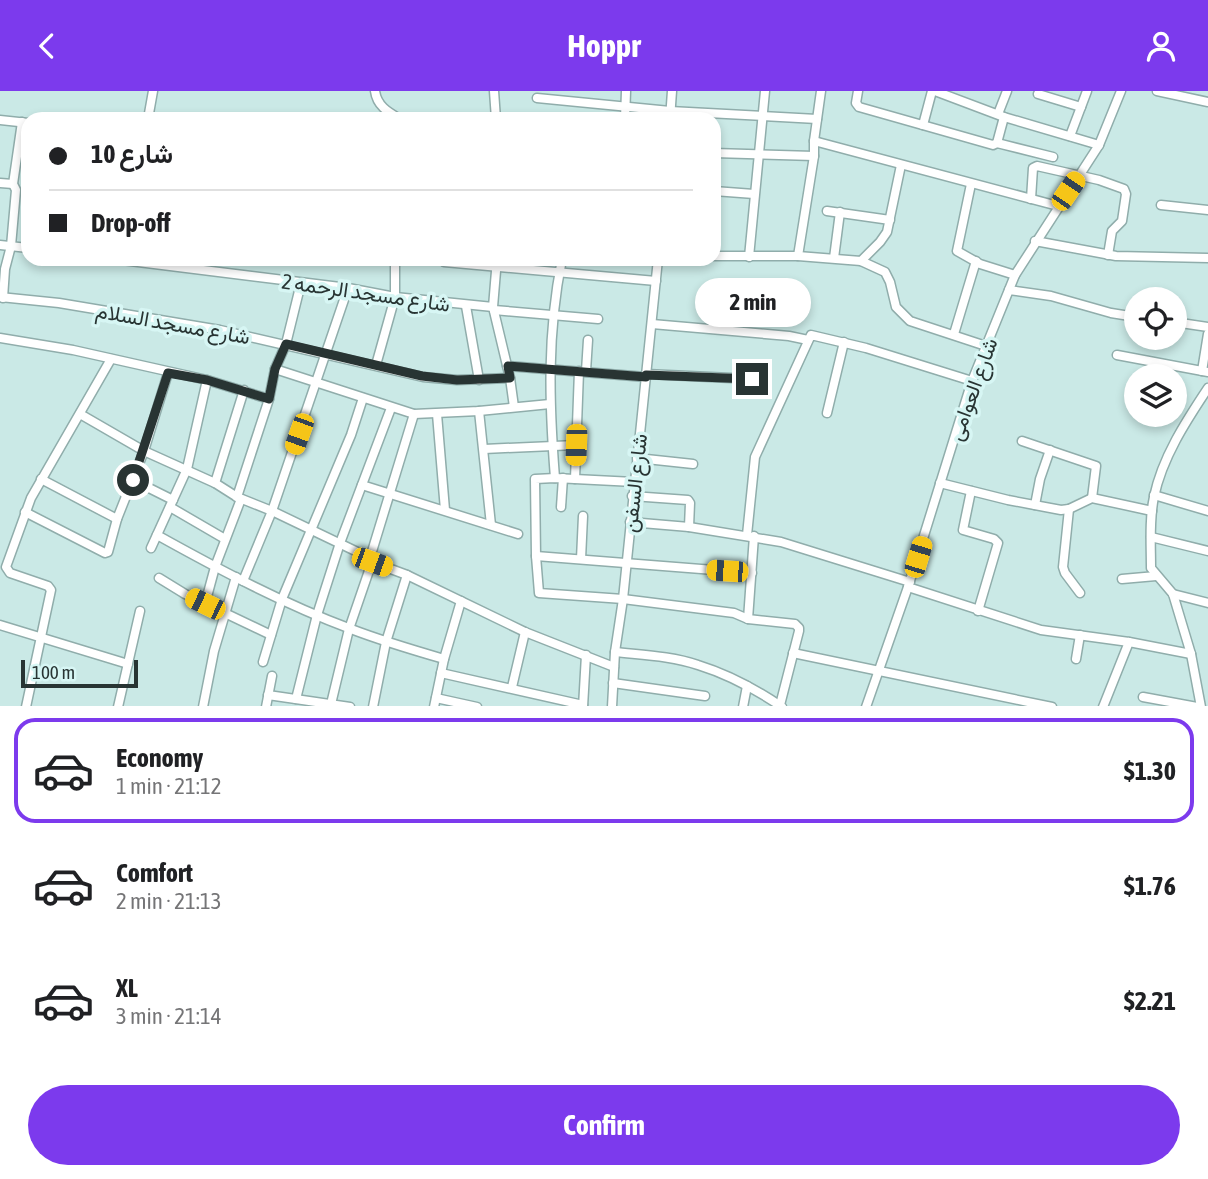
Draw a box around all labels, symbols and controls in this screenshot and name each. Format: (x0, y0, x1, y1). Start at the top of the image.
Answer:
icon: back (28, 27, 66, 65)
text: Hoppr (567, 27, 641, 64)
icon: person (1142, 27, 1180, 65)
text: شارع 10 (91, 139, 173, 169)
car (1048, 168, 1089, 214)
text: Drop-off (91, 208, 171, 238)
street label: شارع مسجد الرحمه 2 (280, 268, 452, 319)
callout: 2 min (694, 278, 810, 327)
map controls (1124, 287, 1187, 427)
button: locate (1124, 287, 1187, 350)
text: 2 min (730, 289, 776, 315)
street label: شارع مسجد السلام (93, 298, 252, 351)
street label: شارع العوامى (942, 334, 1004, 445)
route end (736, 363, 768, 395)
button: layers (1124, 364, 1187, 427)
car (282, 411, 317, 457)
car (565, 424, 588, 466)
street label: شارع السفن (617, 432, 654, 534)
route start (117, 464, 149, 496)
car (902, 534, 935, 580)
car (349, 545, 396, 579)
car (706, 559, 749, 583)
car (182, 585, 229, 623)
scale bar (21, 657, 138, 689)
text: 100 m (32, 661, 75, 683)
icon: car (32, 739, 95, 802)
text: Economy (116, 743, 203, 773)
text: $1.30 (1124, 756, 1176, 786)
text: 1 min · 21:12 (116, 773, 222, 799)
icon: car (32, 854, 95, 917)
text: Comfort (116, 858, 193, 888)
text: $1.76 (1124, 871, 1176, 901)
text: 2 min · 21:13 (116, 888, 222, 914)
icon: car (32, 969, 95, 1032)
text: XL (116, 973, 138, 1003)
text: $2.21 (1124, 986, 1176, 1016)
text: 3 min · 21:14 (116, 1003, 222, 1029)
button: Confirm (28, 1085, 1180, 1165)

